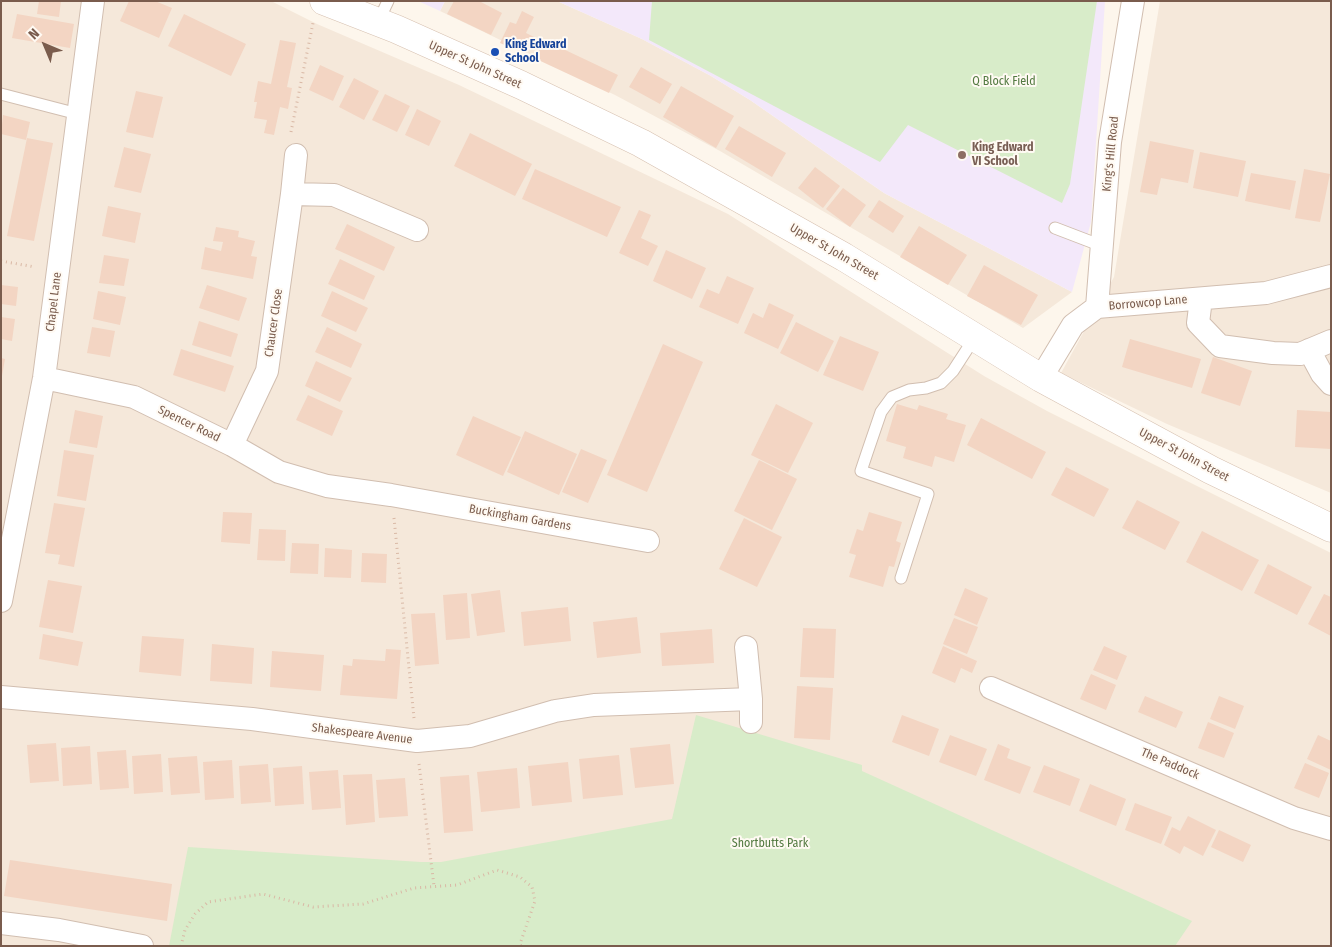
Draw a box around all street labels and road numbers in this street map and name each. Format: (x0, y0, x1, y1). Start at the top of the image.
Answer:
street label: Upper St John Street (426, 38, 524, 92)
street label: King's Hill Road (1100, 115, 1122, 193)
street label: Upper St John Street (787, 221, 881, 283)
street label: Chapel Lane (43, 271, 65, 333)
street label: Chaucer Close (262, 288, 286, 358)
street label: Borrowcop Lane (1108, 292, 1188, 314)
street label: Spencer Road (156, 403, 222, 445)
street label: Upper St John Street (1136, 425, 1232, 485)
street label: Buckingham Gardens (468, 502, 572, 534)
street label: Shakespeare Avenue (311, 721, 413, 747)
street label: The Paddock (1139, 745, 1201, 783)

